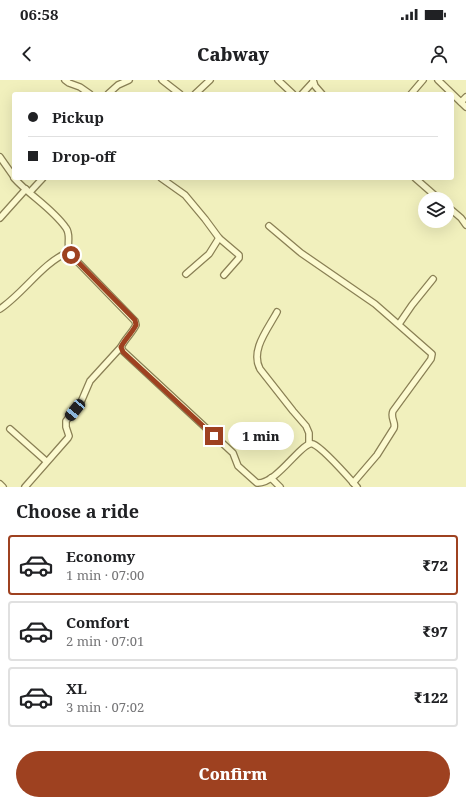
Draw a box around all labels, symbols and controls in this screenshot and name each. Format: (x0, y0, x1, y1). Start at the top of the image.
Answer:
text: 06:58 (20, 4, 58, 24)
text: Cabway (197, 42, 269, 66)
icon: back (16, 43, 38, 65)
icon: person (428, 43, 450, 65)
text: Pickup (52, 107, 104, 127)
text: Drop-off (52, 146, 116, 166)
map controls (418, 192, 454, 228)
button: layers (418, 192, 454, 228)
route start (62, 246, 80, 264)
car (63, 397, 87, 423)
callout: 1 min (228, 422, 294, 450)
route end (205, 427, 223, 445)
text: 1 min (242, 427, 280, 445)
text: Choose a ride (16, 499, 139, 523)
text: Economy (66, 546, 135, 566)
icon: car (18, 547, 54, 583)
text: ₹72 (423, 555, 448, 575)
text: 1 min · 07:00 (66, 566, 144, 584)
text: Comfort (66, 612, 129, 632)
icon: car (18, 613, 54, 649)
text: ₹97 (423, 621, 448, 641)
text: 2 min · 07:01 (66, 632, 144, 650)
text: XL (66, 678, 87, 698)
icon: car (18, 679, 54, 715)
text: ₹122 (414, 687, 448, 707)
text: 3 min · 07:02 (66, 698, 144, 716)
button: Confirm (16, 751, 450, 797)

